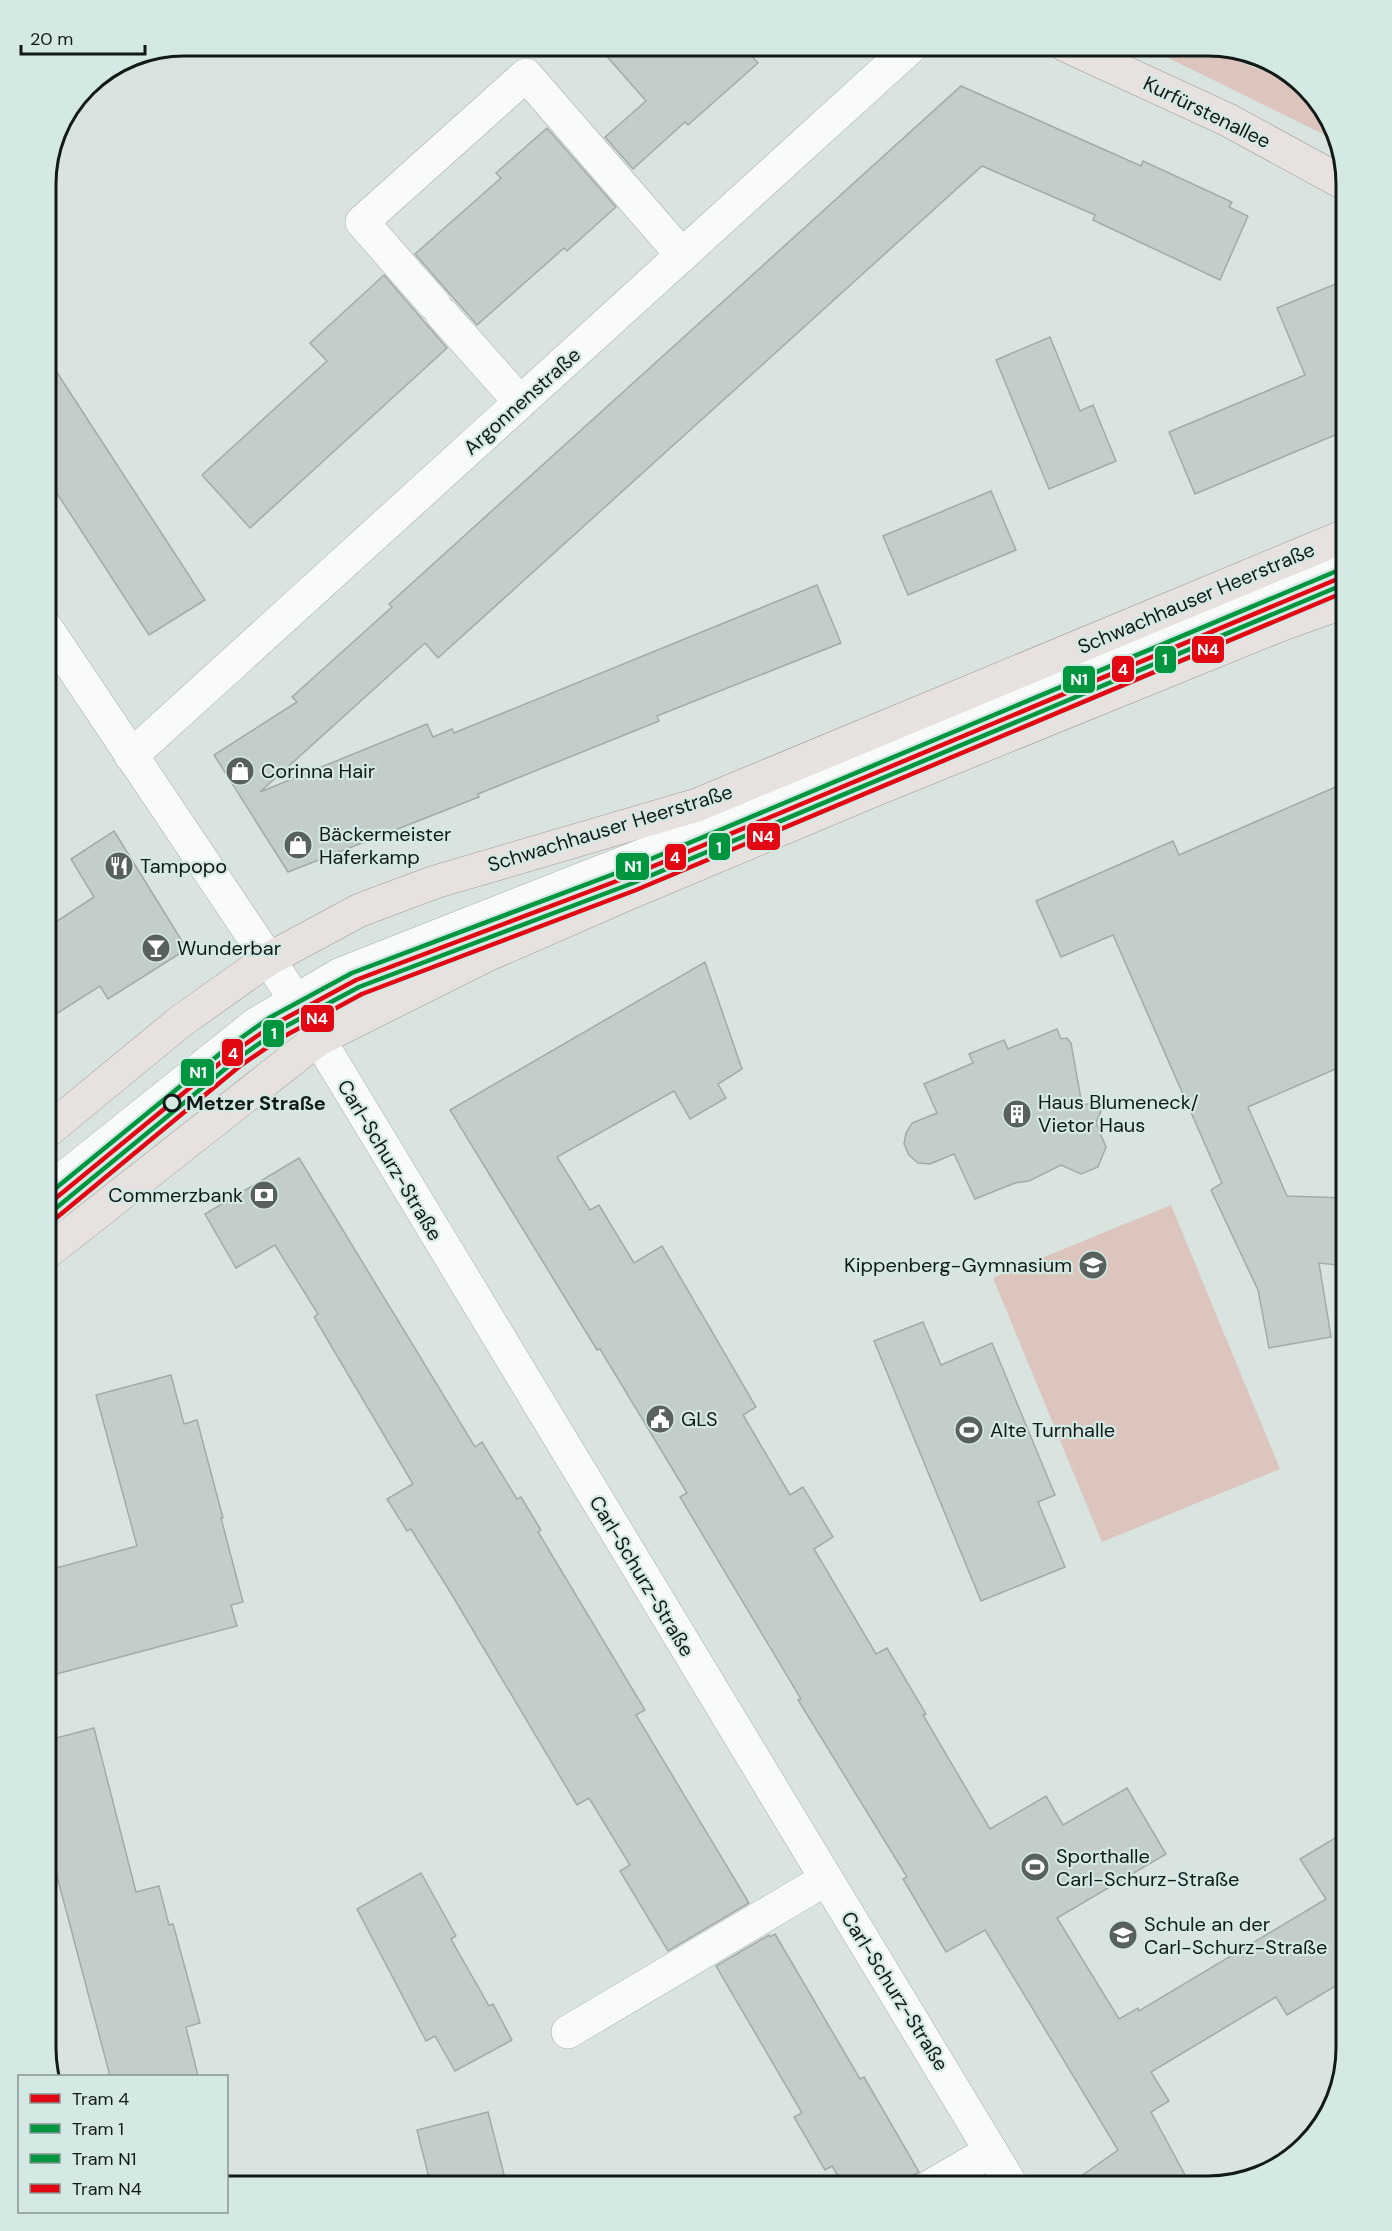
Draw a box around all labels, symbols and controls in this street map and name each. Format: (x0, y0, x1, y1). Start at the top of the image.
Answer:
scale bar (21, 18, 146, 56)
text: 20 m (30, 27, 73, 51)
street label: Kurfürstenallee (1139, 70, 1275, 154)
street label: Argonnenstraße (458, 342, 586, 460)
street label: Schwachhauser Heerstraße (1074, 536, 1318, 660)
line badge: N4 (1191, 635, 1225, 664)
text: N4 (1197, 639, 1219, 660)
line badge: 1 (1154, 645, 1177, 674)
text: 1 (1162, 649, 1168, 670)
line badge: 4 (1111, 655, 1135, 683)
text: 4 (1118, 659, 1128, 680)
line badge: N1 (1062, 665, 1096, 694)
text: N1 (1070, 669, 1088, 690)
shop icon: Corinna Hair (224, 755, 256, 787)
place label: Corinna Hair (261, 758, 375, 784)
street label: Schwachhauser Heerstraße (484, 778, 736, 878)
place label: Bäckermeister Haferkamp (319, 821, 451, 870)
line badge: N4 (746, 822, 781, 851)
text: N4 (752, 826, 774, 847)
shop icon: Bäckermeister Haferkamp (282, 829, 314, 861)
line badge: 1 (708, 832, 731, 861)
text: 1 (716, 837, 722, 858)
line badge: 4 (664, 843, 687, 871)
text: 4 (670, 847, 680, 868)
restaurant icon: Tampopo (103, 850, 135, 882)
line badge: N1 (615, 852, 650, 881)
place label: Tampopo (140, 853, 227, 879)
text: N1 (624, 856, 642, 877)
bar icon: Wunderbar (140, 932, 172, 964)
place label: Wunderbar (177, 935, 281, 961)
line badge: N4 (300, 1004, 335, 1033)
text: N4 (306, 1008, 328, 1029)
line badge: 1 (262, 1019, 285, 1048)
text: 1 (271, 1023, 277, 1044)
line badge: 4 (221, 1038, 244, 1067)
text: 4 (228, 1043, 238, 1064)
line badge: N1 (180, 1058, 215, 1087)
text: N1 (189, 1062, 207, 1083)
street label: Carl-Schurz-Straße (332, 1075, 448, 1245)
place label: Haus Blumeneck/ Vietor Haus (1038, 1089, 1199, 1138)
place label: Metzer Straße (186, 1090, 326, 1116)
marker: Metzer Straße (163, 1094, 181, 1112)
building icon: Haus Blumeneck/ Vietor Haus (1001, 1098, 1033, 1130)
bank icon: Commerzbank (248, 1179, 280, 1211)
place label: Commerzbank (108, 1182, 243, 1208)
school or university icon: Kippenberg-Gymnasium (1077, 1249, 1109, 1281)
place label: Kippenberg-Gymnasium (844, 1252, 1072, 1278)
public building icon: GLS (644, 1403, 676, 1435)
place label: GLS (681, 1406, 718, 1432)
sports icon: Alte Turnhalle (953, 1414, 985, 1446)
place label: Alte Turnhalle (990, 1417, 1115, 1443)
street label: Carl-Schurz-Straße (584, 1491, 700, 1661)
place label: Sporthalle Carl-Schurz-Straße (1056, 1843, 1239, 1892)
sports icon: Sporthalle Carl-Schurz-Straße (1019, 1851, 1051, 1883)
street label: Carl-Schurz-Straße (835, 1906, 955, 2076)
place label: Schule an der Carl-Schurz-Straße (1144, 1911, 1327, 1960)
school or university icon: Schule an der Carl-Schurz-Straße (1107, 1919, 1139, 1951)
legend (18, 2075, 228, 2213)
text: Tram 4 (72, 2087, 129, 2111)
text: Tram 1 (72, 2117, 124, 2141)
text: Tram N1 (72, 2147, 136, 2171)
text: Tram N4 (72, 2177, 142, 2201)

